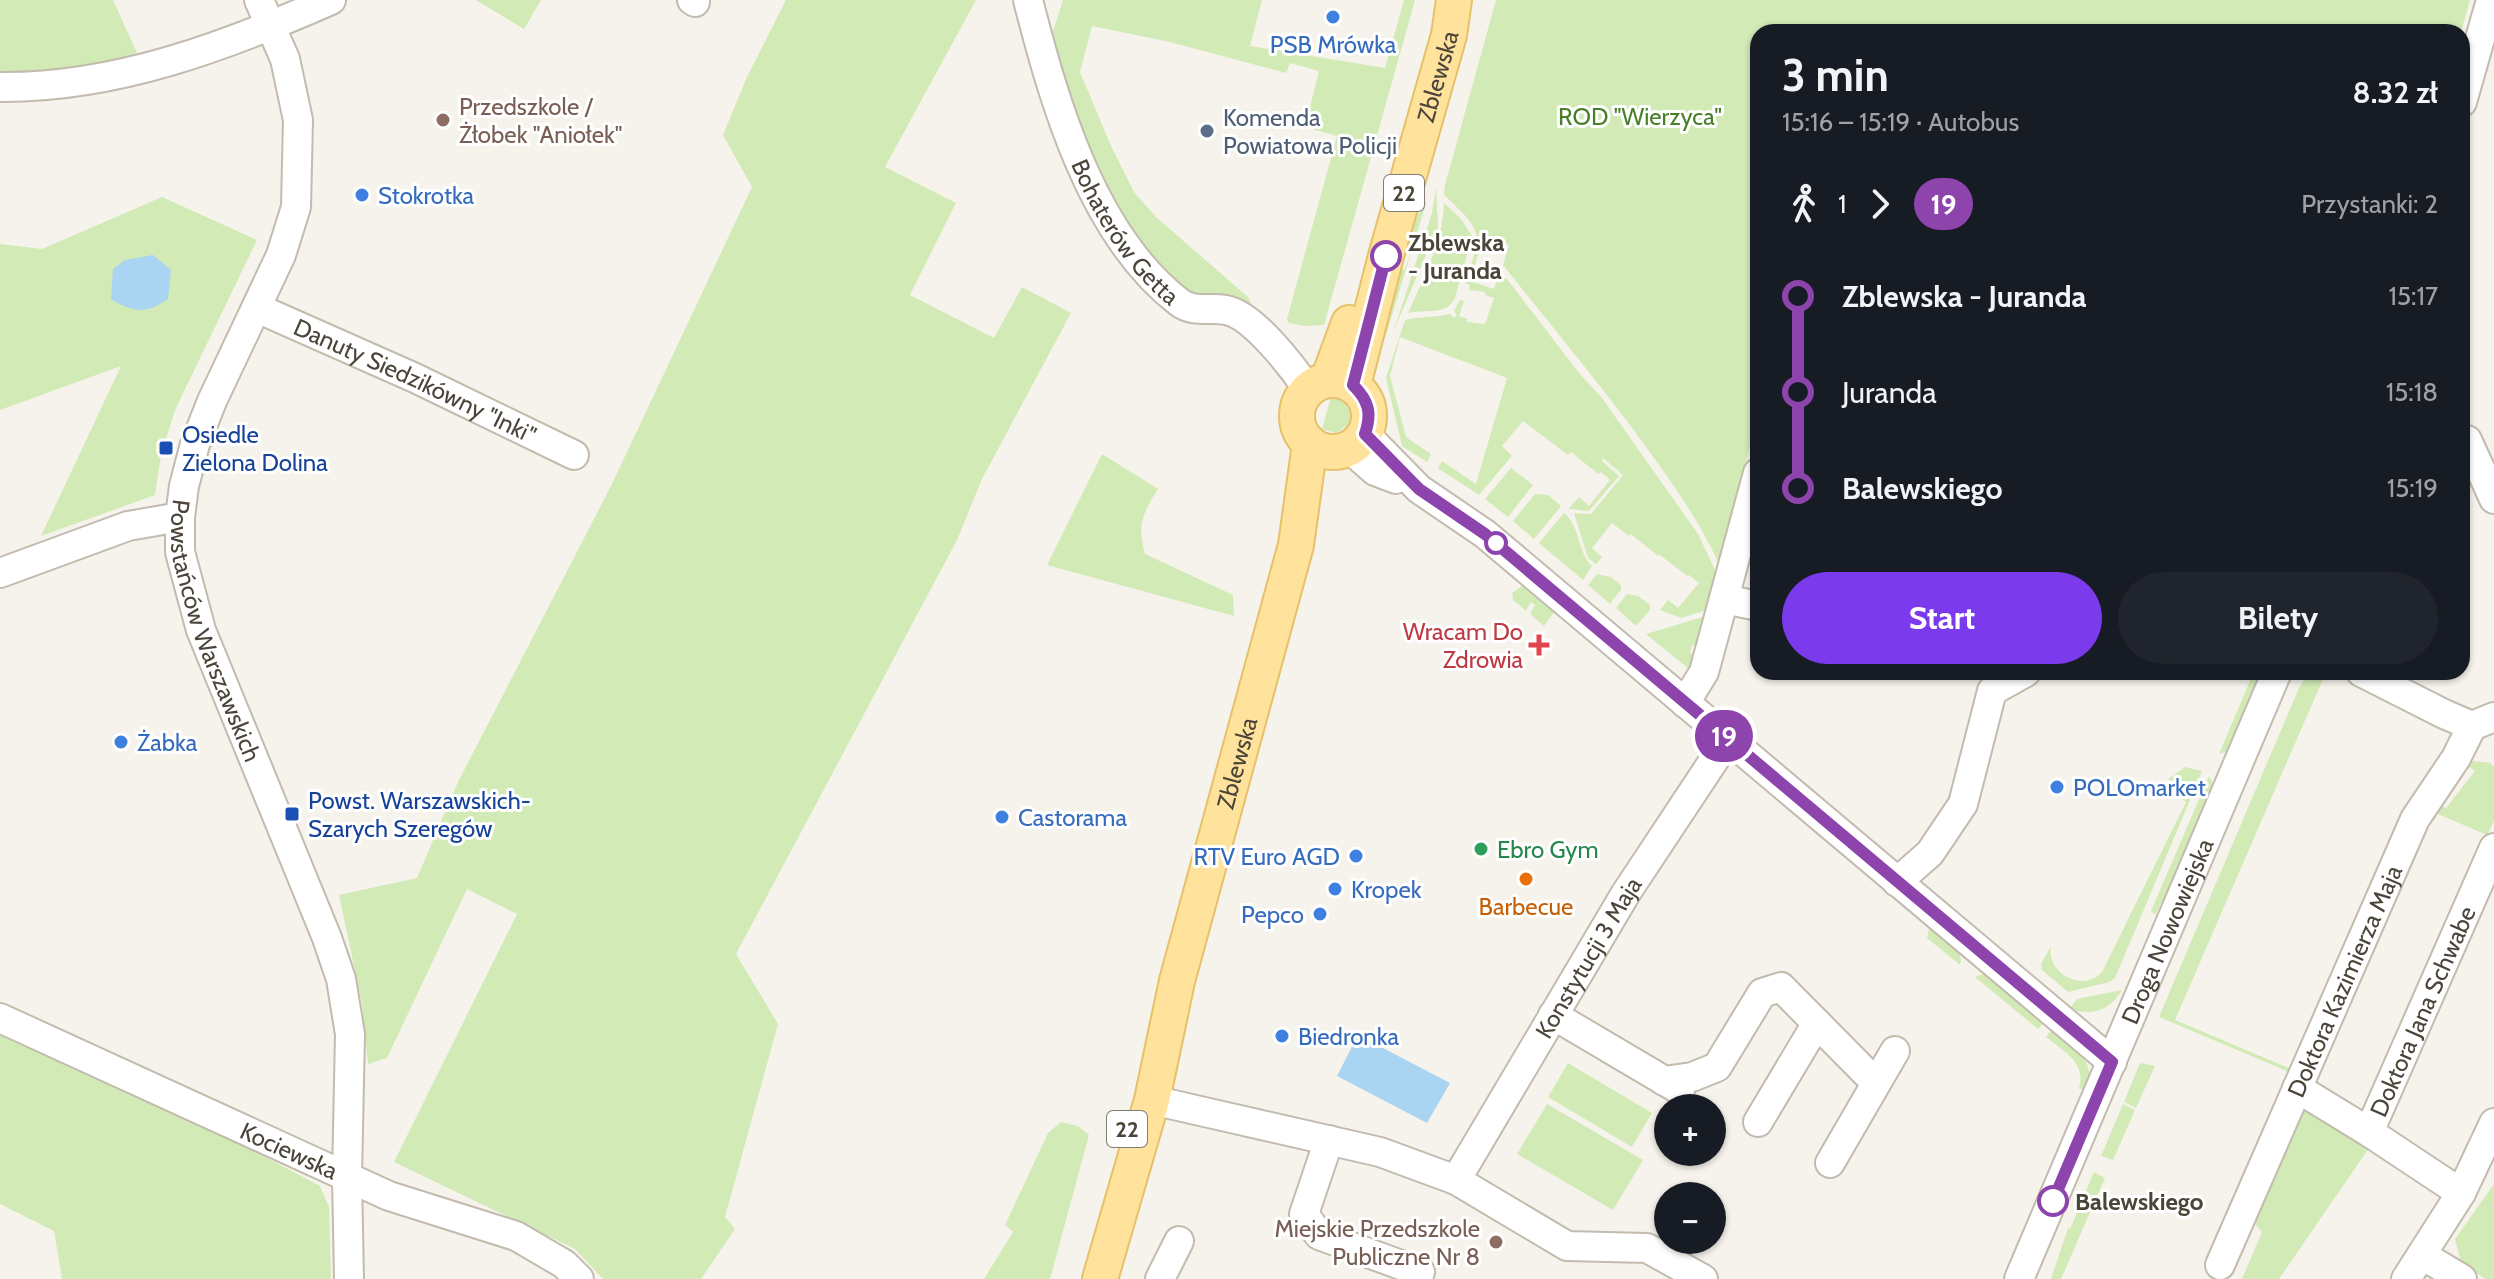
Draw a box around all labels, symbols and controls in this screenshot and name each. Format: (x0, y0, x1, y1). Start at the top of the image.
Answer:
marker: PSB Mrówka (1324, 8, 1342, 26)
street label: Zblewska (1410, 27, 1464, 125)
place label: PSB Mrówka (1270, 30, 1397, 59)
text: 3 min (1782, 49, 1889, 102)
text: 8.32 zł (2353, 74, 2438, 111)
place label: Przedszkole / Żłobek "Aniołek" (459, 92, 622, 149)
park label: ROD "Wierzyca" (1558, 102, 1722, 131)
place label: Komenda Powiatowa Policji (1223, 103, 1397, 160)
text: 15:16 – 15:19 · Autobus (1782, 106, 2019, 138)
marker: Przedszkole / Żłobek "Aniołek" (434, 111, 452, 129)
marker: Komenda Powiatowa Policji (1198, 122, 1216, 140)
street label: Bohaterów Getta (1066, 154, 1186, 311)
road number: 22 (1384, 175, 1424, 211)
place label: Stokrotka (378, 181, 475, 210)
icon: walk (1782, 182, 1826, 226)
icon: forward (1858, 182, 1902, 226)
marker: Stokrotka (353, 186, 371, 204)
text: 19 (1930, 187, 1957, 221)
text: 1 (1838, 188, 1846, 220)
text: Przystanki: 2 (2301, 188, 2438, 220)
place label: Zblewska - Juranda (1408, 228, 1505, 285)
marker: Zblewska - Juranda (1371, 241, 1401, 271)
text: Zblewska - Juranda (1842, 278, 2087, 315)
text: 15:17 (2388, 280, 2438, 312)
street label: Danuty Siedzikówny "Inki" (289, 312, 541, 449)
text: Juranda (1842, 374, 1937, 411)
text: 15:18 (2386, 376, 2438, 408)
place label: Osiedle Zielona Dolina (182, 420, 328, 477)
marker: Osiedle Zielona Dolina (157, 439, 175, 457)
text: Balewskiego (1842, 470, 2003, 507)
text: 15:19 (2387, 472, 2438, 504)
street label: Powstańców Warszawskich (166, 498, 268, 766)
unlabelled marker (1485, 532, 1507, 554)
button: Start (1782, 572, 2102, 664)
button: Bilety (2118, 572, 2438, 664)
place label: Wracam Do Zdrowia (1403, 617, 1523, 674)
marker: Wracam Do Zdrowia (1530, 636, 1548, 654)
line badge: 19 (1688, 710, 1760, 762)
street label: Zblewska (1210, 713, 1263, 812)
text: 19 (1711, 719, 1737, 753)
place label: Żabka (137, 728, 198, 757)
marker: Żabka (112, 733, 130, 751)
place label: POLOmarket (2073, 773, 2206, 802)
marker: POLOmarket (2048, 778, 2066, 796)
place label: Powst. Warszawskich- Szarych Szeregów (308, 786, 531, 843)
place label: Castorama (1018, 803, 1127, 832)
marker: Powst. Warszawskich- Szarych Szeregów (283, 805, 301, 823)
marker: Castorama (993, 808, 1011, 826)
street label: Droga Nowowiejska (2115, 834, 2219, 1028)
place label: Ebro Gym (1497, 835, 1598, 864)
marker: Ebro Gym (1472, 840, 1490, 858)
place label: RTV Euro AGD (1194, 842, 1340, 871)
marker: RTV Euro AGD (1347, 847, 1365, 865)
street label: Doktora Kazimierza Maja (2281, 860, 2408, 1101)
marker: Barbecue (1517, 870, 1535, 888)
street label: Konstytucji 3 Maja (1529, 871, 1648, 1043)
place label: Kropek (1351, 875, 1422, 904)
marker: Kropek (1326, 880, 1344, 898)
place label: Barbecue (1479, 892, 1573, 921)
place label: Pepco (1241, 900, 1304, 929)
street label: Doktora Jana Schwabe (2363, 902, 2481, 1121)
marker: Pepco (1311, 905, 1329, 923)
place label: Biedronka (1298, 1022, 1399, 1051)
marker: Biedronka (1273, 1027, 1291, 1045)
map controls (1654, 1094, 1726, 1254)
button: + (1654, 1094, 1726, 1166)
road number: 22 (1107, 1111, 1147, 1147)
street label: Kociewska (236, 1116, 343, 1185)
button: − (1654, 1182, 1726, 1254)
marker: Balewskiego (2038, 1186, 2068, 1216)
place label: Balewskiego (2075, 1187, 2204, 1216)
place label: Miejskie Przedszkole Publiczne Nr 8 (1275, 1214, 1480, 1271)
marker: Miejskie Przedszkole Publiczne Nr 8 (1487, 1233, 1505, 1251)

